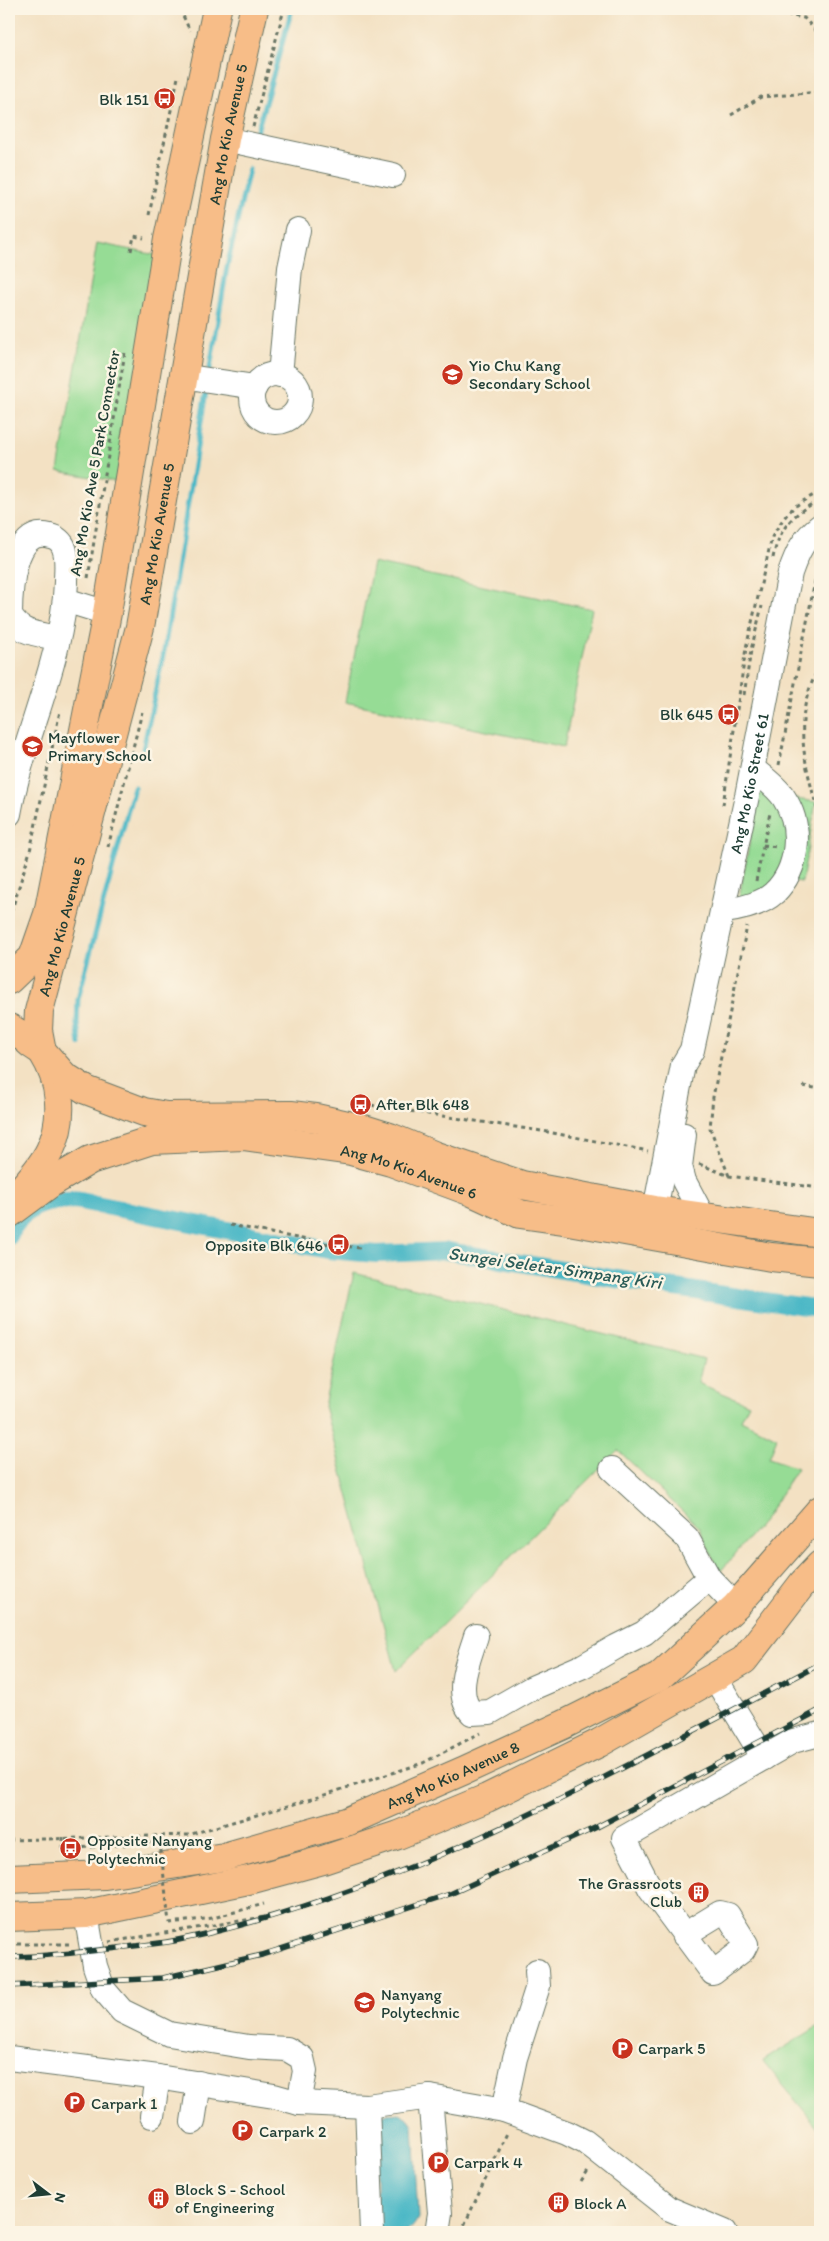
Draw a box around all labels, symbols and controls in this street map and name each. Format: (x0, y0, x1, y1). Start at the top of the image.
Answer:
street label: Ang Mo Kio Avenue 5 (205, 62, 252, 206)
bus stop icon: Blk 151 (153, 87, 177, 111)
place label: Blk 151 (99, 90, 150, 109)
street label: Ang Mo Kio Ave 5 Park Connector (65, 348, 124, 577)
place label: Yio Chu Kang Secondary School (469, 356, 591, 393)
school or university icon: Yio Chu Kang Secondary School (441, 362, 465, 386)
street label: Ang Mo Kio Avenue 5 (135, 462, 178, 606)
bus stop icon: Blk 645 (717, 702, 741, 726)
place label: Blk 645 (660, 705, 713, 724)
street label: Ang Mo Kio Street 61 (726, 711, 773, 855)
place label: Mayflower Primary School (48, 728, 152, 765)
school or university icon: Mayflower Primary School (20, 734, 44, 758)
street label: Ang Mo Kio Avenue 5 (34, 855, 89, 998)
bus stop icon: After Blk 648 (348, 1092, 372, 1116)
place label: After Blk 648 (376, 1095, 469, 1114)
street label: Ang Mo Kio Avenue 6 (339, 1141, 480, 1203)
bus stop icon: Opposite Blk 646 (327, 1233, 351, 1257)
place label: Opposite Blk 646 (205, 1236, 323, 1255)
water label: Sungei Seletar Simpang Kiri (447, 1242, 665, 1294)
street label: Ang Mo Kio Avenue 8 (383, 1737, 523, 1813)
place label: Opposite Nanyang Polytechnic (87, 1831, 213, 1868)
bus stop icon: Opposite Nanyang Polytechnic (59, 1837, 83, 1861)
place label: The Grassroots Club (578, 1874, 682, 1911)
building icon: The Grassroots Club (686, 1880, 710, 1904)
place label: Nanyang Polytechnic (381, 1985, 460, 2022)
school or university icon: Nanyang Polytechnic (353, 1991, 377, 2015)
parking icon: Carpark 5 (610, 2036, 634, 2060)
place label: Carpark 5 (638, 2039, 705, 2058)
parking icon: Carpark 1 (63, 2091, 87, 2115)
place label: Carpark 1 (91, 2094, 158, 2113)
parking icon: Carpark 2 (231, 2119, 255, 2143)
place label: Carpark 2 (259, 2122, 327, 2141)
parking icon: Carpark 4 (426, 2150, 450, 2174)
place label: Carpark 4 (454, 2153, 523, 2172)
north arrow (22, 2168, 72, 2218)
place label: Block S - School of Engineering (175, 2180, 286, 2217)
building icon: Block S - School of Engineering (147, 2186, 171, 2210)
text: N (51, 2191, 69, 2204)
building icon: Block A (546, 2191, 570, 2215)
place label: Block A (574, 2194, 626, 2213)

